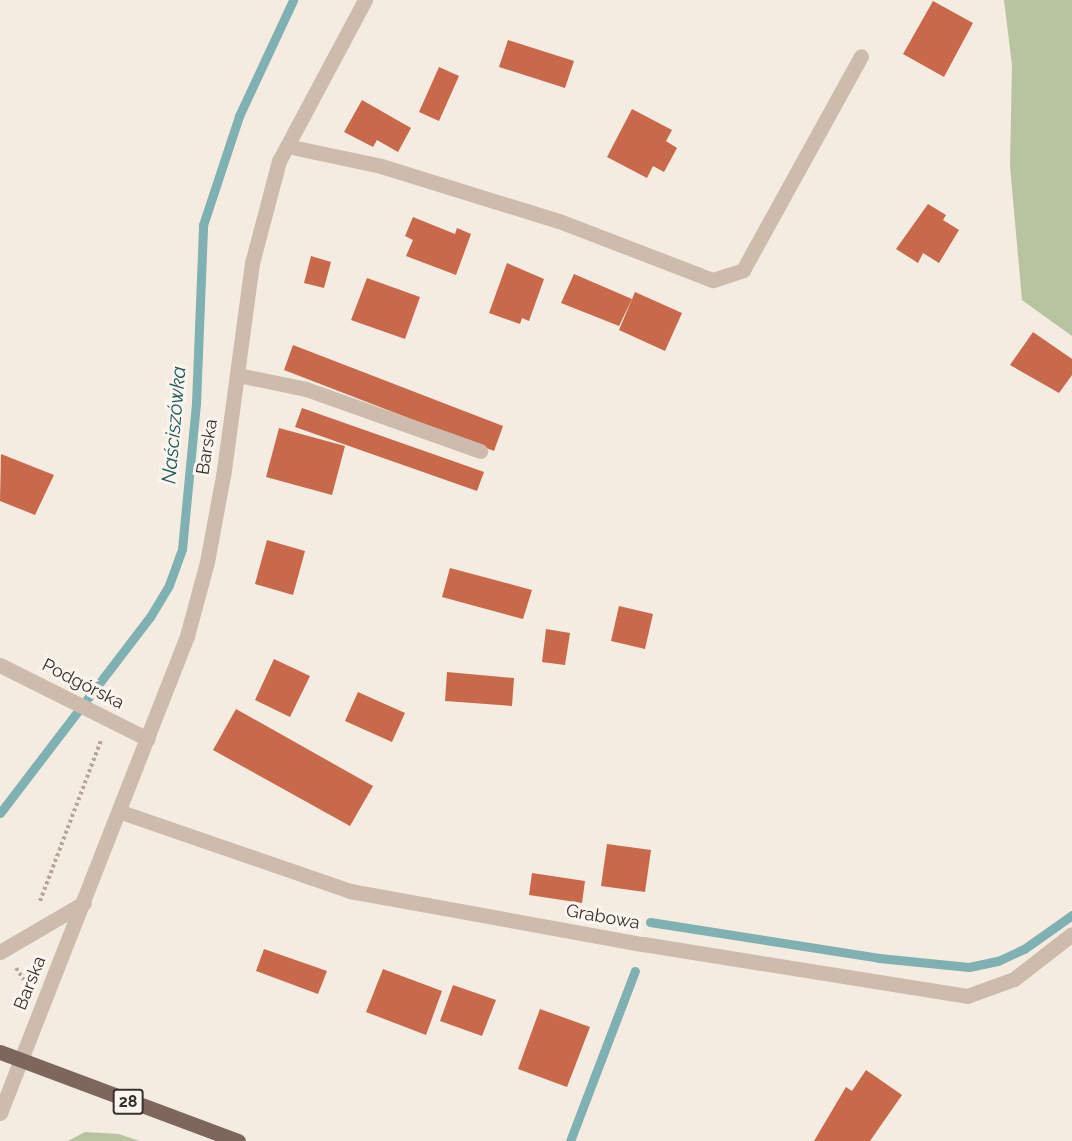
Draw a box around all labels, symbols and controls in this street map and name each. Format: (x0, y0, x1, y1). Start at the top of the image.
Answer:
water label: Naściszówka (157, 365, 191, 485)
street label: Barska (192, 418, 222, 476)
street label: Podgórska (38, 654, 128, 714)
street label: Grabowa (564, 900, 642, 934)
street label: Barska (9, 953, 51, 1013)
road number: 28 (112, 1089, 144, 1115)

